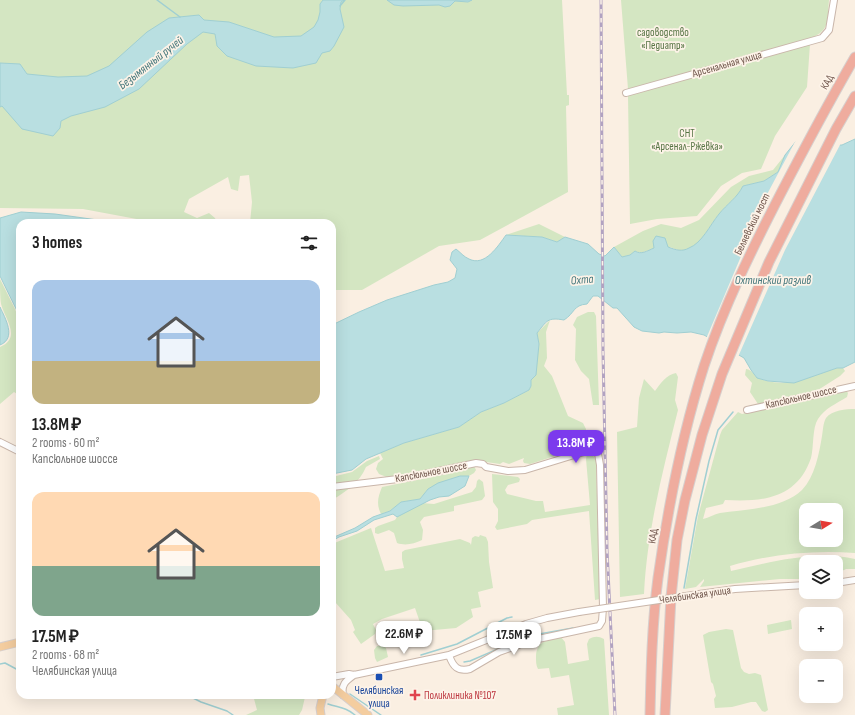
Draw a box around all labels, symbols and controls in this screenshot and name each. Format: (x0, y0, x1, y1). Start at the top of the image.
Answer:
park label: садоводство «Педиатр» (637, 26, 689, 52)
water label: Безымянный ручей (116, 33, 187, 93)
street label: Арсенальная улица (690, 48, 763, 80)
street label: КАД (818, 71, 837, 92)
park label: СНТ «Арсенал-Ржевка» (651, 127, 723, 153)
street label: Беляевский мост (731, 191, 773, 257)
icon: filters (298, 232, 320, 254)
text: 3 homes (32, 233, 82, 253)
water label: Охта (570, 272, 594, 288)
water label: Охтинский разлив (735, 273, 811, 288)
icon: home (140, 306, 212, 378)
street label: Капсюльное шоссе (764, 383, 838, 411)
text: 13.8M ₽ (32, 415, 81, 435)
pin: 13.8M ₽ (539, 430, 613, 464)
text: 2 rooms · 60 m² (32, 435, 99, 451)
text: 13.8M ₽ (557, 435, 595, 451)
text: Капсюльное шоссе (32, 451, 118, 467)
street label: Капсюльное шоссе (394, 459, 468, 485)
north arrow (799, 503, 843, 547)
map controls (799, 503, 843, 703)
icon: home (140, 518, 212, 590)
street label: КАД (645, 527, 661, 545)
button: layers (799, 555, 843, 599)
street label: Челябинская улица (658, 584, 732, 606)
button: + (799, 607, 843, 651)
pin: 22.6M ₽ (367, 621, 441, 655)
pin: 17.5M ₽ (477, 622, 551, 656)
text: 22.6M ₽ (385, 626, 423, 642)
text: 17.5M ₽ (32, 627, 79, 647)
text: 17.5M ₽ (496, 627, 532, 643)
text: 2 rooms · 68 m² (32, 647, 99, 663)
button: − (799, 659, 843, 703)
text: Челябинская улица (32, 663, 117, 679)
marker: Челябинская улица (374, 672, 384, 682)
place label: Челябинская улица (355, 684, 403, 710)
marker: Поликлиника №107 (409, 689, 421, 701)
place label: Поликлиника №107 (424, 689, 496, 702)

